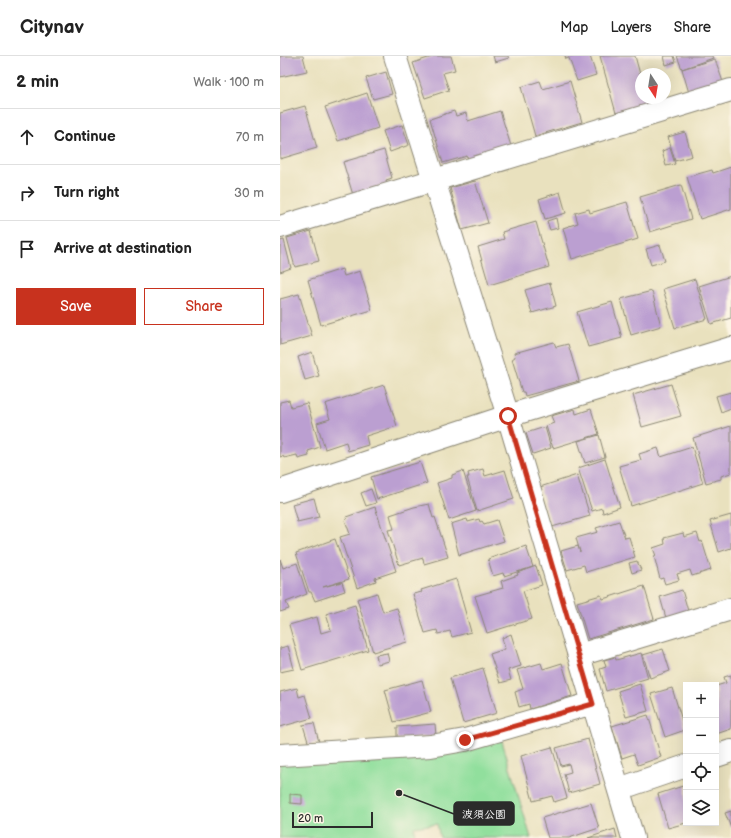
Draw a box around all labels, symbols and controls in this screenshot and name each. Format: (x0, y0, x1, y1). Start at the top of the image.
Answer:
text: Citynav (20, 16, 84, 39)
text: Map (560, 19, 588, 36)
text: Layers (610, 19, 652, 36)
text: Share (674, 19, 711, 36)
north arrow (635, 68, 671, 104)
text: 2 min (16, 72, 59, 92)
text: Walk · 100 m (193, 74, 264, 90)
icon: ahead (16, 126, 38, 148)
text: Continue (54, 127, 116, 146)
text: 70 m (236, 129, 264, 145)
icon: right (16, 182, 38, 204)
text: Turn right (54, 183, 119, 202)
text: 30 m (234, 185, 264, 201)
icon: arrive (16, 238, 38, 260)
text: Arrive at destination (54, 239, 192, 258)
button: Save (16, 288, 136, 325)
button: Share (144, 288, 264, 325)
route start (499, 407, 517, 425)
map controls (683, 682, 719, 826)
button: + (683, 682, 719, 718)
button: − (683, 718, 719, 754)
route end (456, 731, 474, 749)
button: locate (683, 754, 719, 790)
button: layers (683, 790, 719, 826)
callout: 波須公園 (454, 802, 514, 825)
text: 波須公園 (462, 808, 506, 821)
scale bar (292, 810, 373, 829)
text: 20 m (298, 812, 323, 825)

